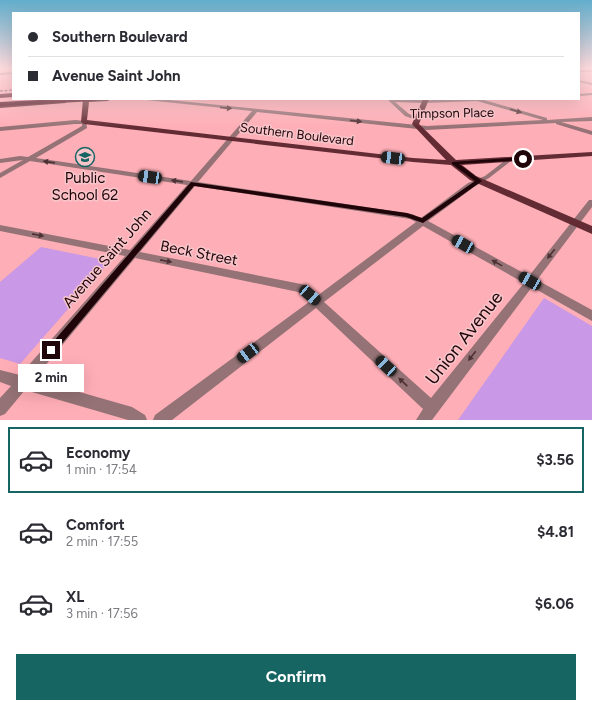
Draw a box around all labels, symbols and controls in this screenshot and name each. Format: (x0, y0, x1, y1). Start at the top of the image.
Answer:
text: Southern Boulevard (52, 28, 188, 46)
text: Avenue Saint John (52, 67, 181, 85)
one-way arrow (220, 105, 232, 111)
street label: Timpson Place (410, 105, 494, 121)
one-way arrow (510, 108, 522, 114)
one-way arrow (349, 117, 362, 124)
street label: Southern Boulevard (239, 120, 355, 148)
school or university icon: Public School 62 (74, 146, 96, 168)
route start (514, 150, 532, 168)
car (380, 151, 406, 165)
one-way arrow (43, 159, 55, 165)
place label: Public School 62 (52, 169, 118, 204)
car (137, 169, 163, 185)
one-way arrow (171, 178, 183, 184)
street label: Avenue Saint John (59, 205, 155, 311)
one-way arrow (32, 233, 44, 239)
car (450, 233, 476, 255)
street label: Beck Street (159, 237, 240, 269)
one-way arrow (547, 248, 556, 259)
one-way arrow (160, 258, 172, 264)
one-way arrow (491, 259, 503, 266)
car (517, 270, 543, 292)
car (297, 283, 323, 307)
street label: Union Avenue (421, 287, 507, 389)
route end (42, 341, 60, 359)
car (235, 341, 261, 365)
one-way arrow (467, 351, 476, 362)
car (373, 353, 399, 379)
callout: 2 min (18, 364, 84, 392)
text: 2 min (35, 370, 67, 385)
one-way arrow (398, 377, 408, 386)
icon: car (18, 442, 54, 478)
text: Economy (66, 444, 131, 462)
text: $3.56 (536, 451, 574, 469)
text: 1 min · 17:54 (66, 462, 137, 477)
icon: car (18, 514, 54, 550)
text: Comfort (66, 516, 125, 534)
text: $4.81 (537, 523, 574, 541)
text: 2 min · 17:55 (66, 534, 138, 549)
icon: car (18, 586, 54, 622)
text: XL (66, 588, 84, 606)
text: $6.06 (535, 595, 574, 613)
text: 3 min · 17:56 (66, 606, 138, 621)
button: Confirm (16, 654, 576, 700)

